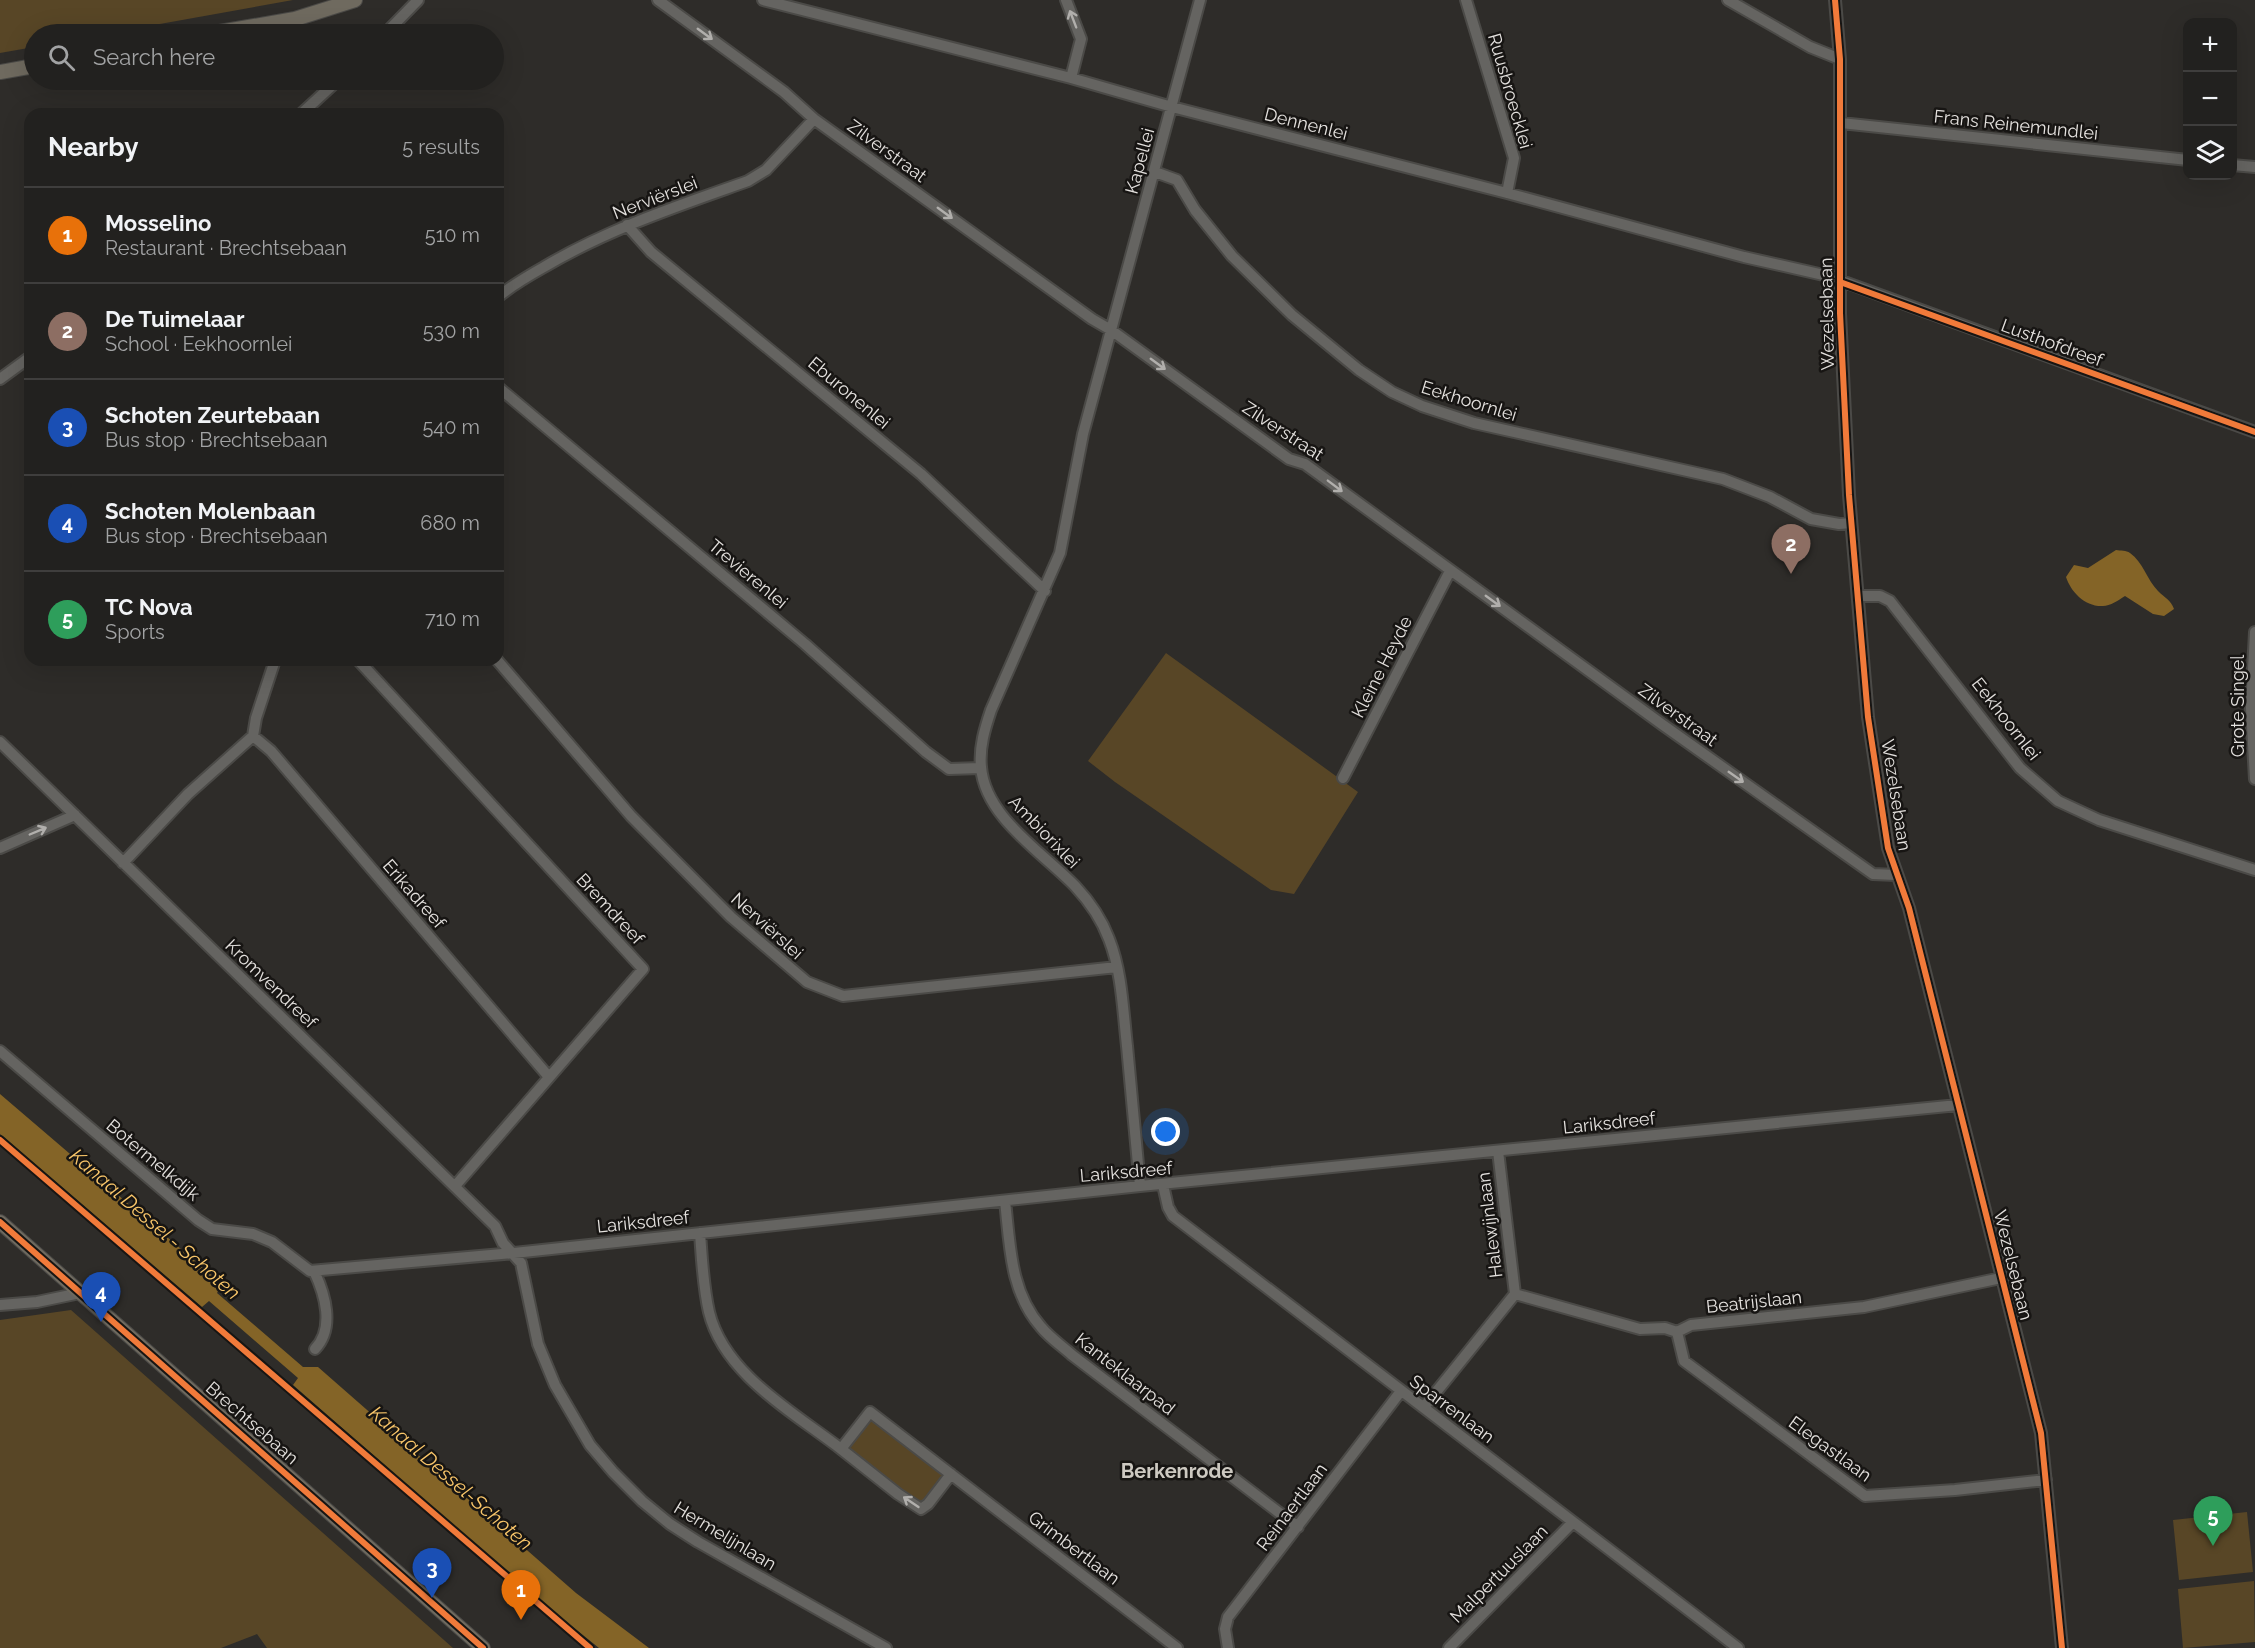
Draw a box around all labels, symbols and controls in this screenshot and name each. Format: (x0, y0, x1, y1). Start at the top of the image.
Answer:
one-way arrow (1067, 10, 1078, 28)
map controls (2183, 18, 2237, 180)
button: + (2183, 18, 2237, 72)
search box (24, 24, 504, 90)
one-way arrow (696, 28, 712, 41)
street label: Ruusbroecklei (1484, 31, 1537, 151)
icon: search (45, 41, 78, 74)
text: Search here (93, 44, 215, 70)
button: − (2183, 72, 2237, 126)
street label: Dennenlei (1262, 103, 1350, 144)
street label: Frans Reinemundlei (1933, 105, 2099, 144)
street label: Zilverstraat (844, 115, 931, 186)
street label: Kapellei (1121, 126, 1158, 196)
button: layers (2183, 126, 2237, 180)
text: Nearby (48, 132, 138, 162)
text: 5 results (402, 135, 480, 159)
street label: Nerviërslei (609, 172, 700, 223)
one-way arrow (937, 207, 953, 219)
text: Mosselino (105, 210, 211, 236)
text: 1 (63, 223, 72, 247)
text: 510 m (425, 223, 480, 247)
text: Restaurant · Brechtsebaan (105, 236, 347, 260)
street label: Wezelsebaan (1815, 257, 1838, 371)
text: De Tuimelaar (105, 306, 245, 332)
street label: Lusthofdreef (1998, 314, 2107, 371)
text: 2 (62, 319, 73, 343)
text: 530 m (423, 319, 480, 343)
text: School · Eekhoornlei (105, 332, 292, 356)
street label: Eburonenlei (804, 352, 895, 433)
one-way arrow (1150, 358, 1166, 370)
street label: Eekhoornlei (1419, 376, 1520, 425)
street label: Zilverstraat (1239, 397, 1328, 465)
text: Schoten Zeurtebaan (105, 402, 320, 428)
text: 3 (62, 415, 73, 439)
text: 540 m (422, 415, 480, 439)
text: Bus stop · Brechtsebaan (105, 428, 328, 452)
one-way arrow (1327, 480, 1343, 492)
text: Schoten Molenbaan (105, 498, 316, 524)
text: 4 (62, 511, 73, 535)
text: 680 m (420, 511, 480, 535)
text: Bus stop · Brechtsebaan (105, 524, 328, 548)
pin: 2 (1772, 524, 1810, 574)
street label: Trevierenlei (705, 535, 792, 613)
text: TC Nova (105, 594, 193, 620)
one-way arrow (1484, 595, 1500, 607)
text: 5 (62, 607, 73, 631)
text: 710 m (425, 607, 480, 631)
street label: Kleine Heyde (1347, 612, 1416, 721)
text: Sports (105, 620, 165, 644)
street label: Grote Singel (2227, 655, 2248, 757)
street label: Eekhoornlei (1968, 673, 2045, 764)
street label: Zilverstraat (1635, 679, 1722, 750)
street label: Wezelsebaan (1877, 738, 1916, 852)
one-way arrow (1728, 770, 1744, 783)
street label: Ambiorixlei (1004, 791, 1084, 872)
one-way arrow (28, 825, 46, 837)
street label: Erikadreef (379, 855, 451, 933)
street label: Bremdreef (572, 869, 649, 949)
street label: Nerviërslei (727, 888, 807, 963)
street label: Kromvendreef (221, 935, 322, 1033)
street label: Lariksdreef (1562, 1107, 1657, 1138)
street label: Botermelkdijk (102, 1115, 205, 1205)
your location (1151, 1117, 1180, 1146)
water label: Kanaal Dessel - Schoten (65, 1143, 245, 1305)
street label: Lariksdreef (1079, 1157, 1174, 1186)
street label: Halewijnlaan (1473, 1171, 1506, 1279)
street label: Lariksdreef (596, 1206, 691, 1237)
street label: Wezelsebaan (1990, 1208, 2037, 1322)
pin: 4 (82, 1272, 120, 1322)
street label: Beatrijslaan (1705, 1286, 1803, 1317)
street label: Kanteklaarpad (1071, 1328, 1179, 1419)
street label: Sparrenlaan (1406, 1370, 1499, 1447)
street label: Brechtsebaan (202, 1377, 303, 1468)
water label: Kanaal Dessel-Schoten (365, 1401, 537, 1555)
street label: Elegastlaan (1785, 1412, 1876, 1486)
district label: Berkenrode (1121, 1459, 1233, 1483)
street label: Reinaertlaan (1252, 1459, 1331, 1555)
one-way arrow (902, 1496, 919, 1509)
pin: 5 (2194, 1496, 2232, 1546)
street label: Hermelijnlaan (670, 1497, 780, 1574)
street label: Grimbertlaan (1025, 1507, 1124, 1589)
street label: Malpertuuslaan (1445, 1520, 1552, 1627)
pin: 3 (412, 1548, 452, 1598)
pin: 1 (502, 1570, 540, 1620)

